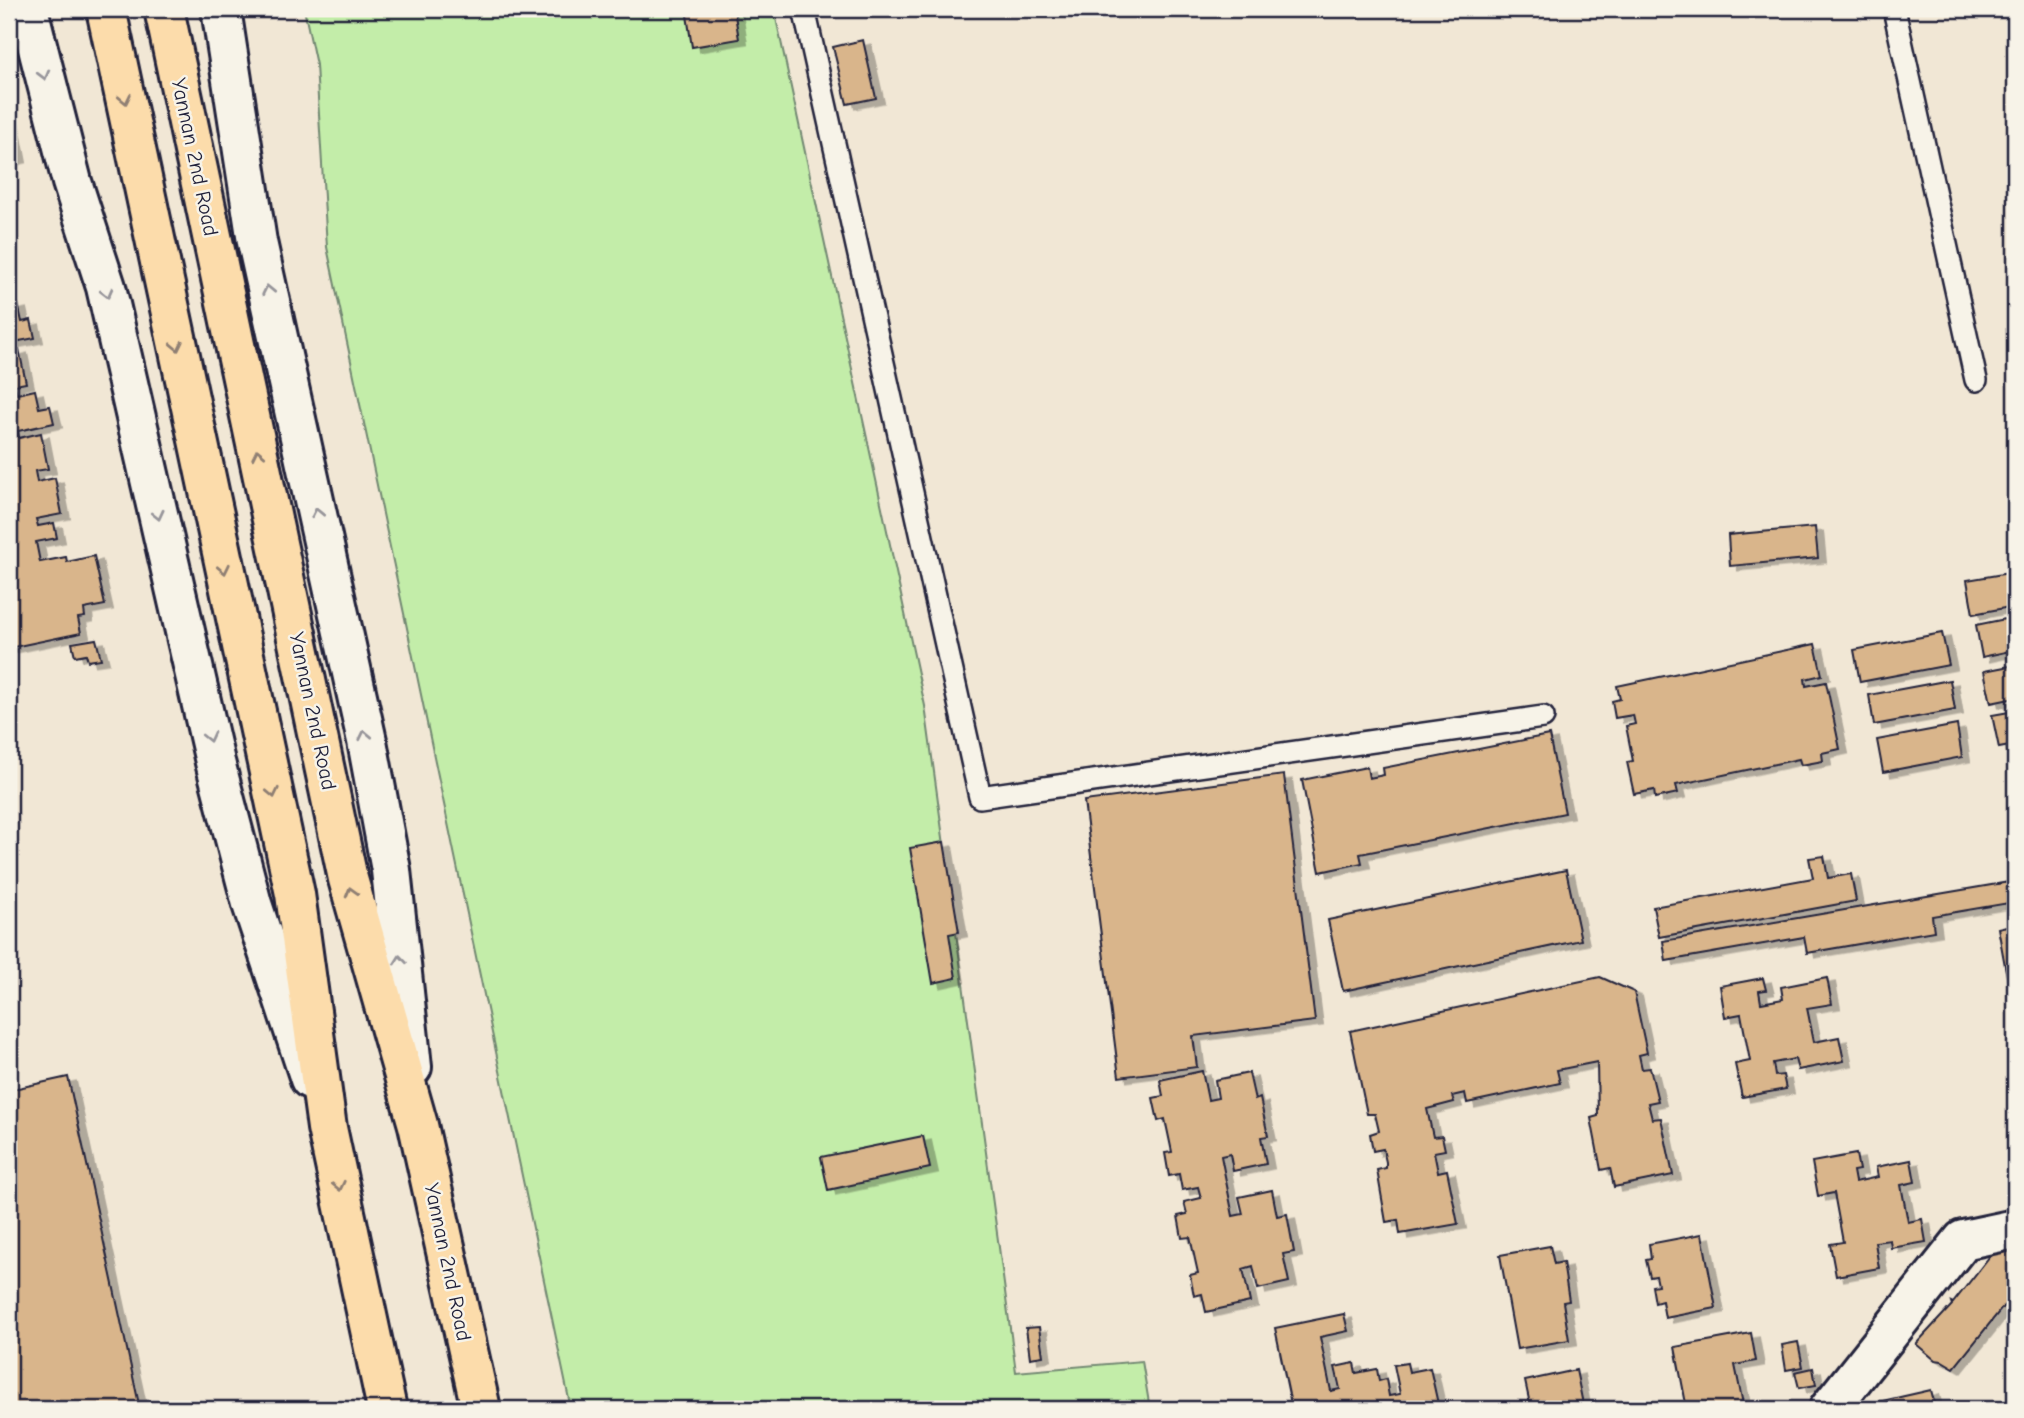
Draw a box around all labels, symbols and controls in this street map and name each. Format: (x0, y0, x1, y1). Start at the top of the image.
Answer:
one-way arrow (36, 69, 50, 81)
street label: Yannan 2nd Road (167, 76, 223, 238)
one-way arrow (117, 93, 131, 105)
one-way arrow (262, 285, 276, 297)
one-way arrow (99, 287, 113, 299)
one-way arrow (169, 340, 184, 352)
one-way arrow (252, 448, 267, 460)
one-way arrow (310, 507, 325, 519)
one-way arrow (150, 509, 165, 521)
one-way arrow (216, 563, 231, 575)
street label: Yannan 2nd Road (285, 630, 341, 792)
one-way arrow (359, 729, 374, 741)
one-way arrow (201, 731, 215, 743)
one-way arrow (264, 787, 279, 799)
one-way arrow (345, 886, 360, 898)
one-way arrow (393, 954, 408, 965)
one-way arrow (331, 1180, 346, 1192)
street label: Yannan 2nd Road (420, 1181, 476, 1343)

